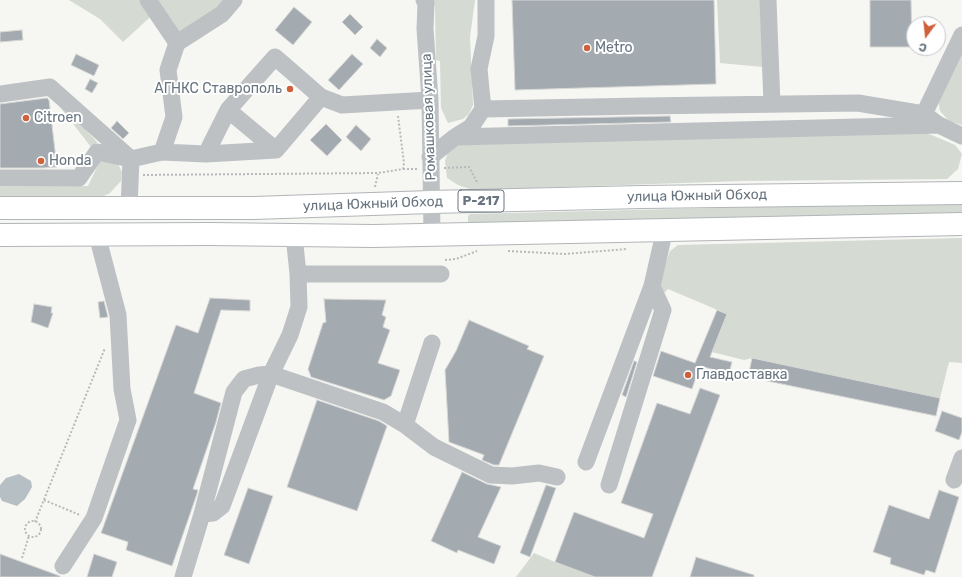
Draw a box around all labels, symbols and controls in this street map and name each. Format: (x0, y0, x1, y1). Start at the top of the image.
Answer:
north arrow (906, 16, 946, 56)
place label: Metro (595, 40, 633, 56)
text: С (918, 40, 928, 54)
marker: Metro (582, 43, 592, 53)
street label: Ромашковая улица (418, 53, 440, 181)
place label: АГНКС Ставрополь (154, 81, 282, 97)
marker: АГНКС Ставрополь (285, 84, 295, 94)
place label: Citroen (34, 110, 82, 126)
marker: Citroen (21, 113, 31, 123)
place label: Honda (49, 153, 92, 169)
marker: Honda (36, 156, 46, 166)
street label: улица Южный Обход (627, 186, 767, 206)
road number: Р-217 (458, 190, 504, 212)
street label: улица Южный Обход (303, 193, 443, 215)
place label: Главдоставка (696, 367, 787, 383)
marker: Главдоставка (683, 370, 693, 380)

